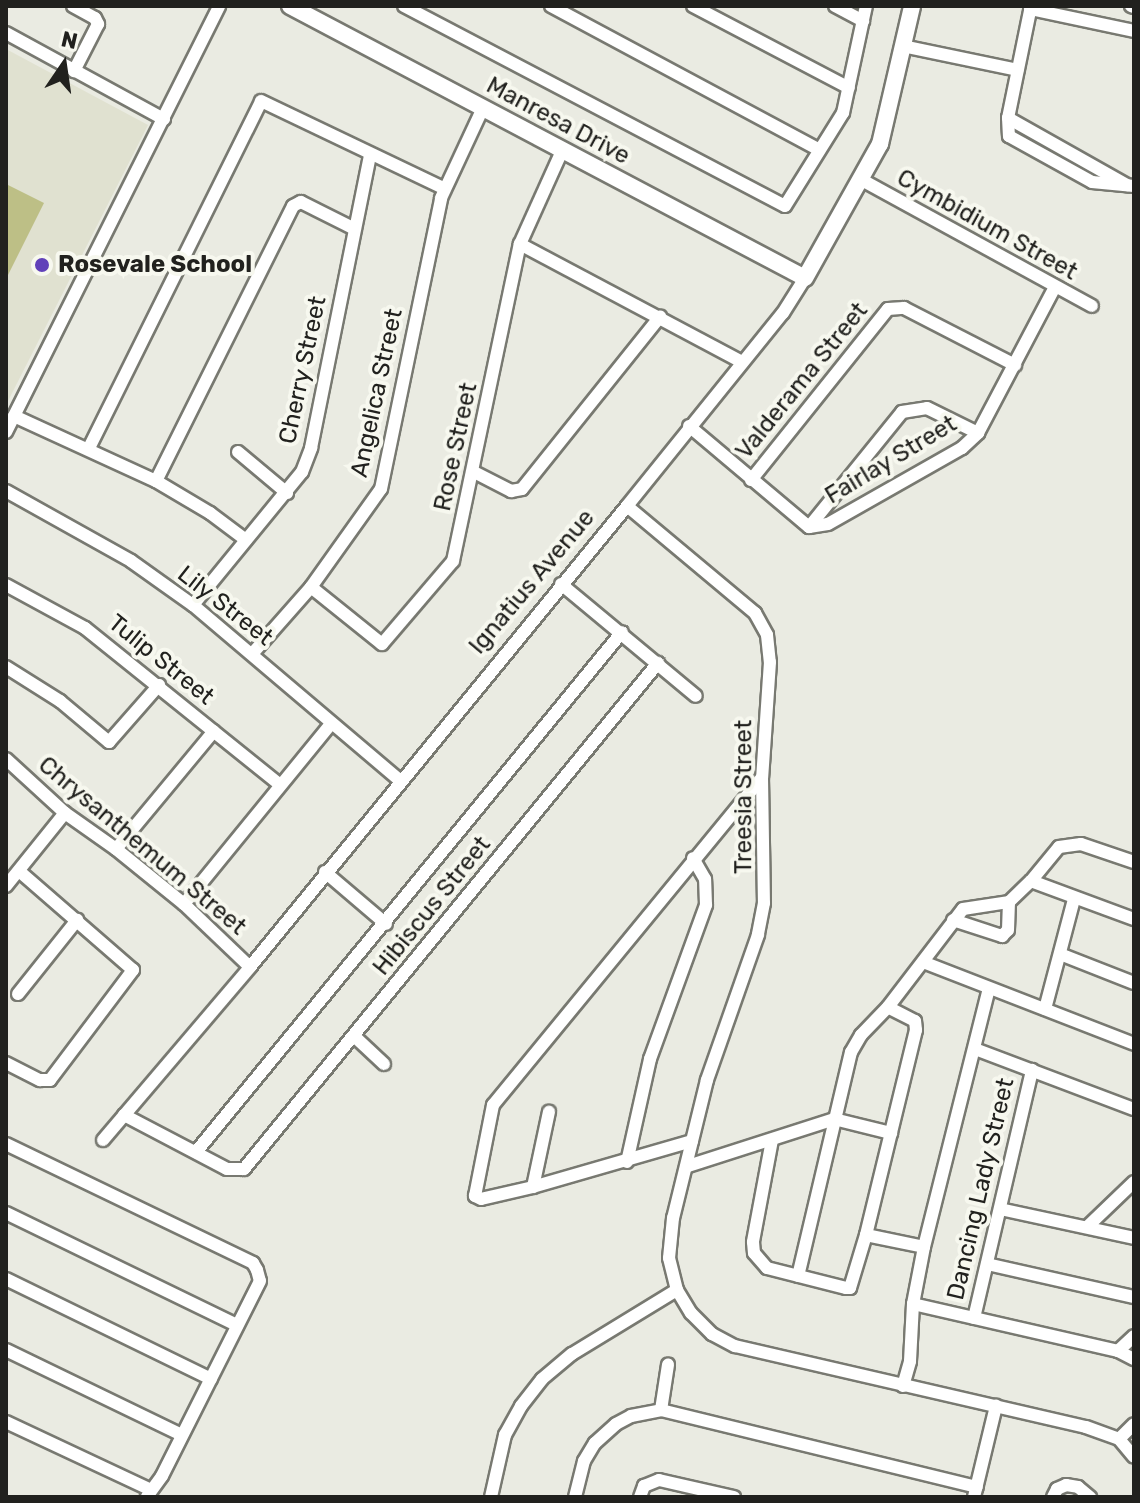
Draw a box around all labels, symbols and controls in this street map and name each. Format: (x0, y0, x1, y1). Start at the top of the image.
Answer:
north arrow (24, 24, 104, 104)
text: N (59, 25, 80, 55)
street label: Manresa Drive (481, 71, 635, 171)
street label: Cymbidium Street (892, 163, 1082, 287)
place label: Rosevale School (58, 251, 252, 279)
marker: Rosevale School (33, 256, 51, 274)
street label: Cherry Street (273, 293, 333, 447)
street label: Valderama Street (730, 297, 874, 465)
street label: Angelica Street (345, 306, 409, 480)
street label: Rose Street (428, 380, 484, 514)
street label: Fairlay Street (820, 409, 962, 511)
street label: Ignatius Avenue (463, 504, 601, 660)
street label: Lily Street (171, 560, 279, 652)
street label: Tulip Street (102, 609, 220, 711)
street label: Treesia Street (730, 720, 758, 874)
street label: Chrysanthemum Street (32, 751, 252, 941)
street label: Hibiscus Street (367, 831, 497, 981)
street label: Dancing Lady Street (941, 1075, 1021, 1303)

